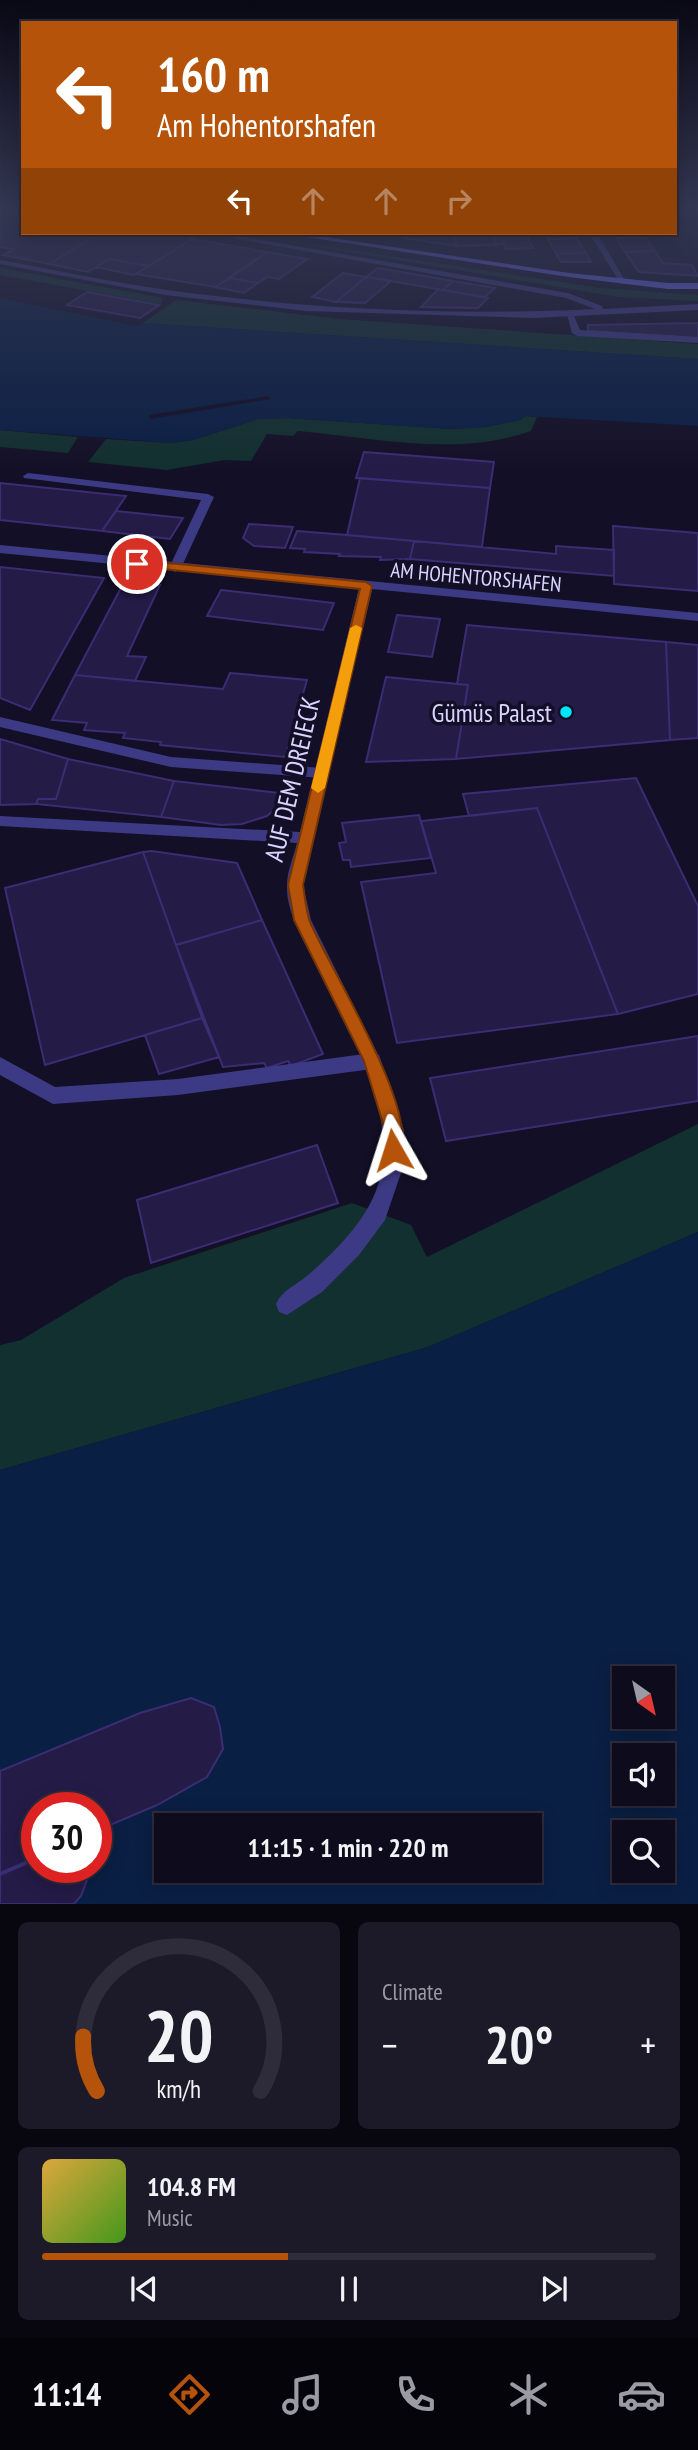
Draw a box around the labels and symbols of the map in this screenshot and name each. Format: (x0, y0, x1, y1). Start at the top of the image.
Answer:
pin (107, 534, 167, 594)
street label: AM HOHENTORSHAFEN (389, 556, 563, 598)
street label: AUF DEM DREIECK (257, 693, 327, 865)
place label: Gümüs Palast (432, 696, 552, 729)
marker: Gümüs Palast (558, 704, 574, 720)
position arrow (356, 1113, 430, 1187)
north arrow (612, 1666, 676, 1729)
speed limit sign: 30 (21, 1792, 112, 1883)

